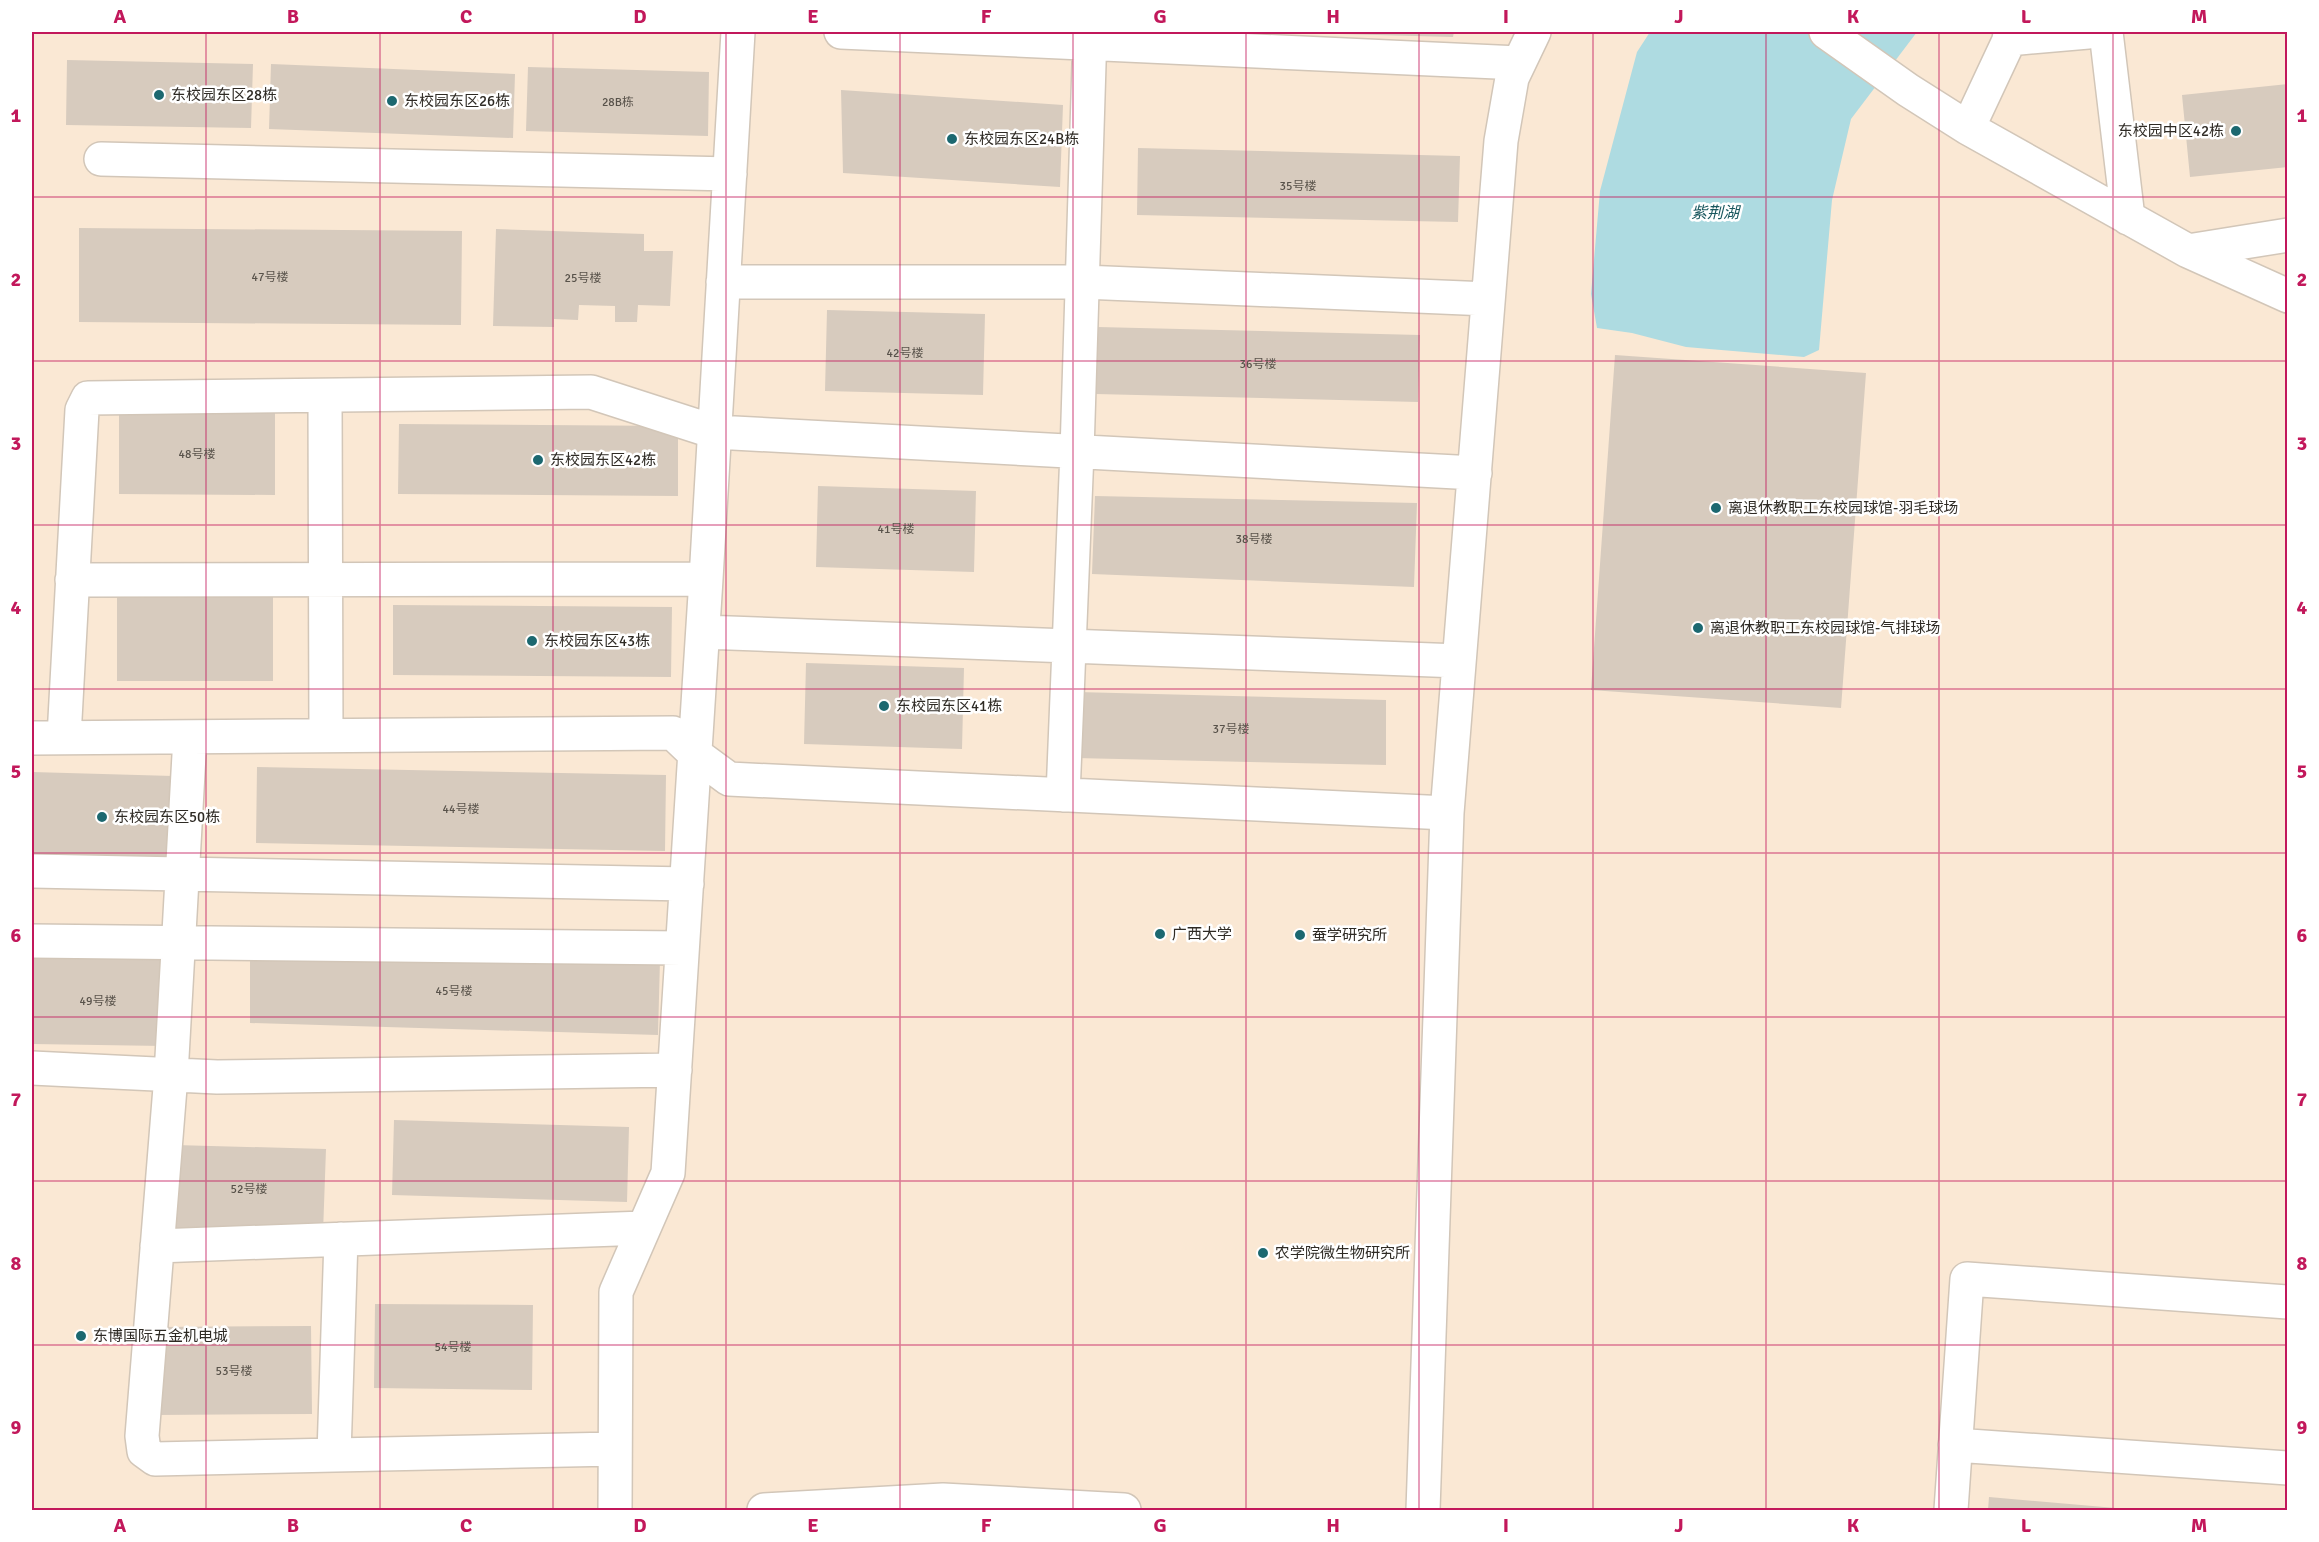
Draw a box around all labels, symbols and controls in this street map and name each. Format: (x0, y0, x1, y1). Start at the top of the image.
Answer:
text: A (114, 4, 127, 29)
text: B (287, 4, 299, 29)
text: C (460, 4, 472, 29)
text: D (633, 4, 647, 29)
text: E (807, 4, 819, 29)
text: F (981, 4, 992, 29)
text: G (1153, 4, 1167, 29)
text: H (1326, 4, 1340, 29)
text: I (1503, 4, 1509, 29)
text: J (1674, 4, 1684, 29)
text: K (1847, 4, 1860, 29)
text: L (2021, 4, 2032, 29)
text: M (2191, 4, 2207, 29)
place label: 东校园东区28栋 (171, 86, 277, 104)
marker: 东校园东区28栋 (152, 88, 166, 102)
place label: 东校园东区26栋 (404, 92, 510, 110)
marker: 东校园东区26栋 (385, 94, 399, 108)
house number: 28B栋 (602, 95, 634, 110)
text: 1 (11, 103, 22, 128)
text: 1 (2297, 103, 2308, 128)
place label: 东校园中区42栋 (2118, 122, 2224, 140)
marker: 东校园中区42栋 (2229, 124, 2243, 138)
place label: 东校园东区24B栋 (964, 130, 1079, 148)
marker: 东校园东区24B栋 (945, 132, 959, 146)
house number: 35号楼 (1280, 179, 1316, 194)
water label: 紫荆湖 (1691, 203, 1742, 223)
text: 2 (11, 267, 21, 292)
text: 2 (2297, 267, 2307, 292)
house number: 47号楼 (252, 270, 288, 285)
house number: 25号楼 (565, 271, 601, 286)
house number: 42号楼 (887, 346, 923, 361)
house number: 36号楼 (1240, 357, 1276, 372)
text: 3 (11, 431, 21, 456)
text: 3 (2297, 431, 2307, 456)
house number: 48号楼 (179, 447, 215, 462)
place label: 东校园东区42栋 (550, 451, 656, 469)
marker: 东校园东区42栋 (531, 453, 545, 467)
place label: 离退休教职工东校园球馆-羽毛球场 (1728, 499, 1958, 517)
marker: 离退休教职工东校园球馆-羽毛球场 (1709, 501, 1723, 515)
house number: 41号楼 (878, 522, 914, 537)
house number: 38号楼 (1236, 532, 1272, 547)
text: 4 (11, 595, 22, 620)
text: 4 (2297, 595, 2308, 620)
place label: 离退休教职工东校园球馆-气排球场 (1710, 619, 1940, 637)
marker: 离退休教职工东校园球馆-气排球场 (1691, 621, 1705, 635)
place label: 东校园东区43栋 (544, 632, 650, 650)
marker: 东校园东区43栋 (525, 634, 539, 648)
place label: 东校园东区41栋 (896, 697, 1002, 715)
marker: 东校园东区41栋 (877, 699, 891, 713)
house number: 37号楼 (1213, 722, 1249, 737)
text: 5 (11, 759, 21, 784)
text: 5 (2297, 759, 2307, 784)
house number: 44号楼 (443, 802, 479, 817)
place label: 东校园东区50栋 (114, 808, 220, 826)
marker: 东校园东区50栋 (95, 810, 109, 824)
text: 6 (11, 923, 22, 948)
text: 6 (2297, 923, 2308, 948)
place label: 广西大学 (1172, 925, 1232, 943)
place label: 蚕学研究所 (1312, 926, 1387, 944)
marker: 广西大学 (1153, 927, 1167, 941)
marker: 蚕学研究所 (1293, 928, 1307, 942)
house number: 45号楼 (436, 984, 472, 999)
house number: 49号楼 (80, 994, 116, 1009)
text: 7 (11, 1087, 22, 1112)
text: 7 (2297, 1087, 2308, 1112)
house number: 52号楼 (231, 1182, 267, 1197)
place label: 农学院微生物研究所 (1275, 1244, 1410, 1262)
marker: 农学院微生物研究所 (1256, 1246, 1270, 1260)
text: 8 (11, 1251, 22, 1276)
text: 8 (2297, 1251, 2308, 1276)
place label: 东博国际五金机电城 (93, 1327, 228, 1345)
marker: 东博国际五金机电城 (74, 1329, 88, 1343)
house number: 54号楼 (435, 1340, 471, 1355)
house number: 53号楼 (216, 1364, 252, 1379)
text: 9 (11, 1415, 22, 1440)
text: 9 (2297, 1415, 2308, 1440)
text: A (114, 1513, 127, 1538)
text: B (287, 1513, 299, 1538)
text: C (460, 1513, 472, 1538)
text: D (633, 1513, 647, 1538)
text: E (807, 1513, 819, 1538)
text: F (981, 1513, 992, 1538)
text: G (1153, 1513, 1167, 1538)
text: H (1326, 1513, 1340, 1538)
text: I (1503, 1513, 1509, 1538)
text: J (1674, 1513, 1684, 1538)
text: K (1847, 1513, 1860, 1538)
text: L (2021, 1513, 2032, 1538)
text: M (2191, 1513, 2207, 1538)

